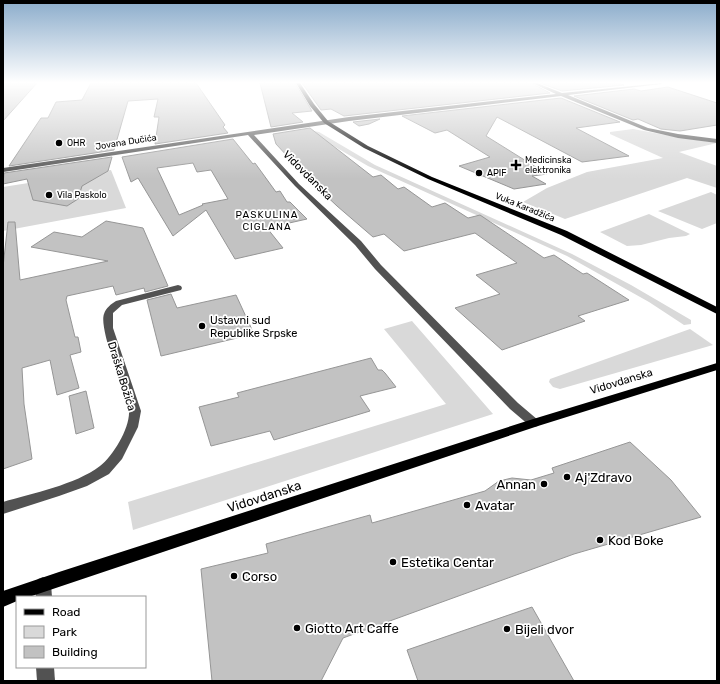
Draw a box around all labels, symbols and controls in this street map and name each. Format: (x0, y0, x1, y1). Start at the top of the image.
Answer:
street label: Jovana Dučića (95, 132, 157, 152)
marker: OHR (54, 138, 64, 148)
place label: OHR (67, 138, 86, 148)
street label: Vidovdanska (280, 148, 335, 203)
place label: Medicinska elektronika (525, 155, 571, 175)
marker: Medicinska elektronika (510, 159, 522, 171)
marker: APIF (474, 168, 484, 178)
place label: APIF (487, 168, 507, 178)
marker: Vila Paskolo (44, 190, 54, 200)
place label: Vila Paskolo (57, 190, 107, 200)
street label: Vuka Karadžića (494, 190, 556, 224)
district label: PASKULINA CIGLANA (236, 209, 298, 233)
place label: Ustavni sud Republike Srpske (210, 314, 297, 340)
marker: Ustavni sud Republike Srpske (197, 321, 207, 331)
street label: Draška Božića (105, 340, 138, 412)
street label: Vidovdanska (588, 366, 654, 397)
place label: Aj'Zdravo (575, 470, 632, 485)
marker: Aj'Zdravo (562, 472, 572, 482)
street label: Vidovdanska (225, 477, 303, 515)
place label: Annan (496, 477, 536, 492)
marker: Annan (539, 479, 549, 489)
place label: Avatar (475, 498, 515, 513)
marker: Avatar (462, 500, 472, 510)
place label: Kod Boke (608, 533, 664, 548)
marker: Kod Boke (595, 535, 605, 545)
place label: Estetika Centar (401, 555, 494, 570)
marker: Estetika Centar (388, 557, 398, 567)
place label: Corso (242, 569, 277, 584)
marker: Corso (229, 571, 239, 581)
legend (16, 596, 146, 668)
text: Road (52, 605, 80, 619)
place label: Giotto Art Caffe (305, 621, 399, 636)
place label: Bijeli dvor (515, 622, 574, 637)
marker: Giotto Art Caffe (292, 623, 302, 633)
marker: Bijeli dvor (502, 624, 512, 634)
text: Park (52, 625, 78, 639)
text: Building (52, 645, 98, 659)

